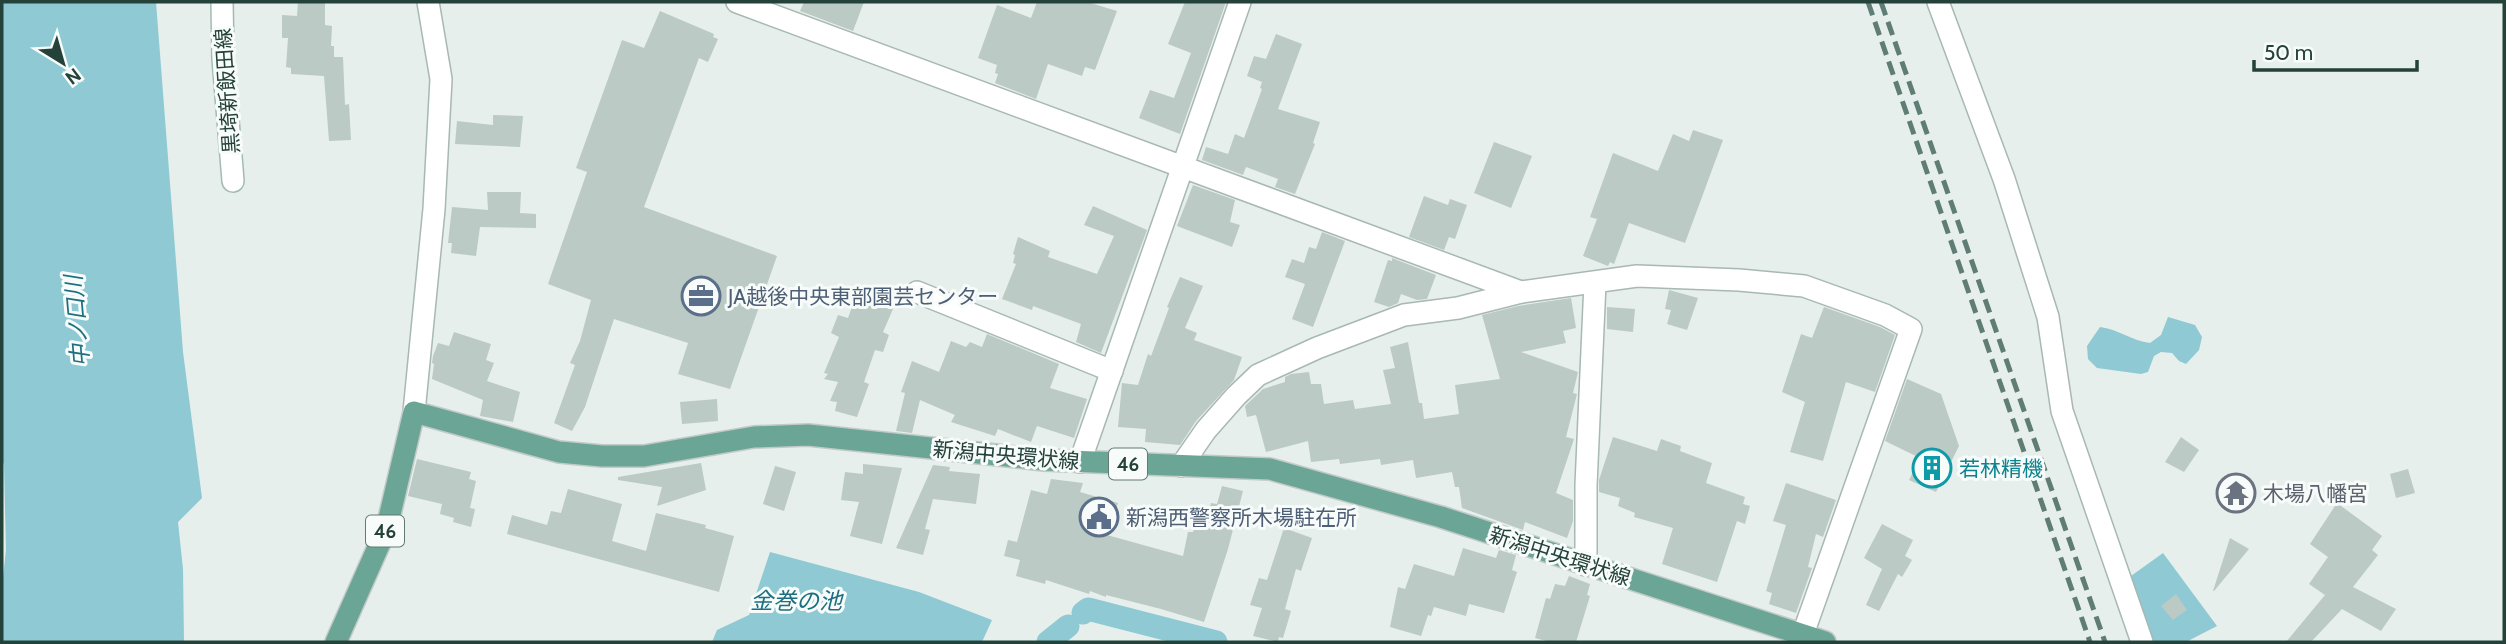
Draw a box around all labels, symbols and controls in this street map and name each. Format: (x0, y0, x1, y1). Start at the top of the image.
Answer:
street label: 黒埼新飯田線 (210, 27, 244, 155)
north arrow (28, 28, 98, 98)
scale bar (2254, 28, 2417, 72)
text: 50 m (2264, 40, 2313, 65)
text: N (61, 63, 85, 89)
water label: 中ノ口川 (59, 271, 95, 368)
office icon: JA越後中央東部園芸センター (680, 275, 722, 317)
place label: JA越後中央東部園芸センター (727, 284, 998, 309)
street label: 新潟中央環状線 (932, 436, 1080, 474)
building icon: 若林精機 (1911, 447, 1953, 489)
road number: 46 (1109, 449, 1147, 480)
place label: 若林精機 (1959, 456, 2043, 481)
temple icon: 木場八幡宮 (2215, 472, 2257, 514)
place label: 木場八幡宮 (2263, 481, 2368, 506)
public building icon: 新潟西警察所木場駐在所 (1078, 496, 1120, 538)
place label: 新潟西警察所木場駐在所 (1126, 505, 1357, 530)
road number: 46 (366, 516, 404, 546)
street label: 新潟中央環状線 (1486, 521, 1634, 591)
water label: 金巻の池 (750, 587, 844, 615)

